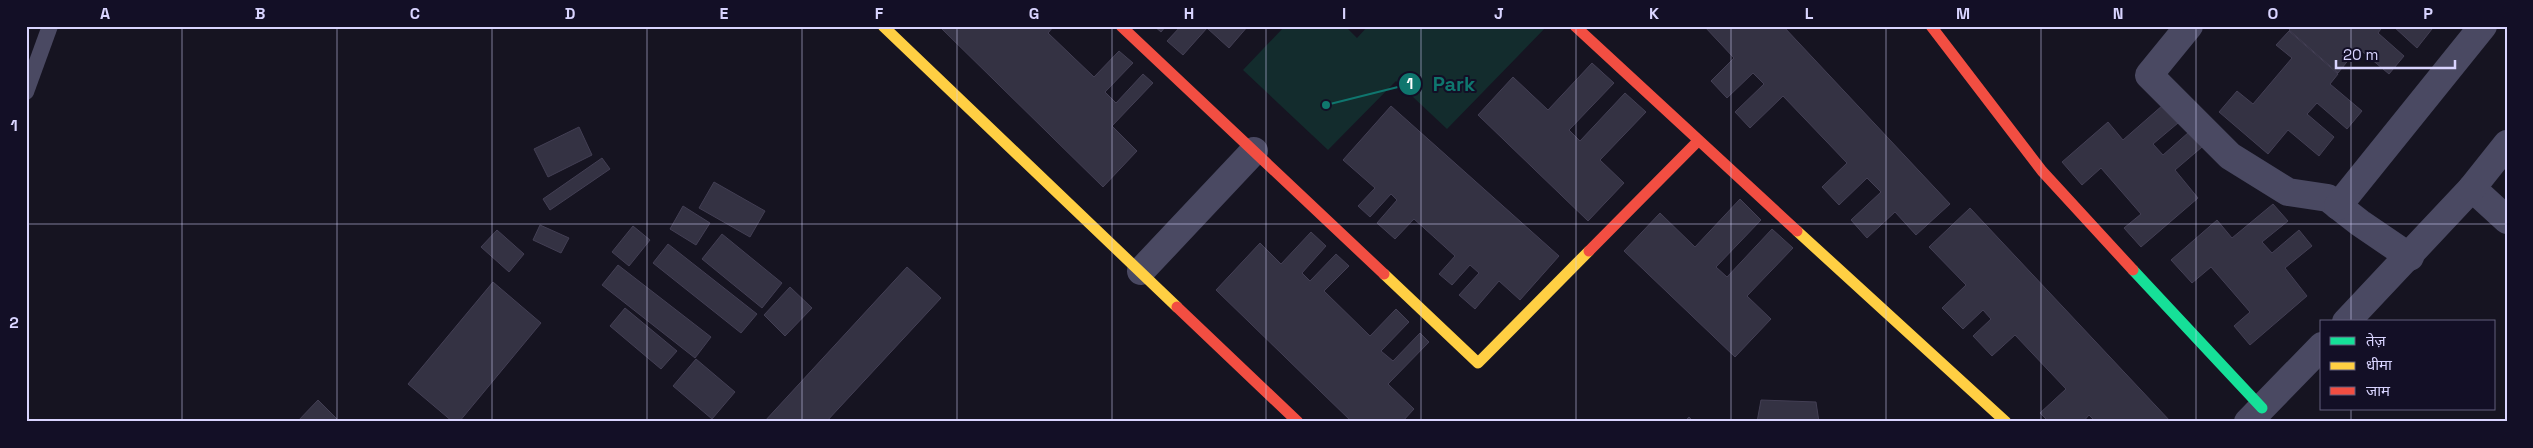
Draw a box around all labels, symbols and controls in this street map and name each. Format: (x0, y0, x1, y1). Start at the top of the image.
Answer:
text: A (100, 3, 110, 24)
text: B (255, 3, 265, 24)
text: C (410, 3, 420, 24)
text: D (565, 3, 575, 24)
text: E (720, 3, 729, 24)
text: F (875, 3, 884, 24)
text: G (1029, 3, 1039, 24)
text: H (1184, 3, 1194, 24)
text: I (1342, 3, 1346, 24)
text: J (1494, 3, 1504, 24)
text: K (1649, 3, 1659, 24)
text: L (1805, 3, 1814, 24)
text: M (1956, 3, 1970, 24)
text: N (2113, 3, 2123, 24)
text: O (2268, 3, 2279, 24)
text: P (2423, 3, 2433, 24)
scale bar (2336, 38, 2454, 70)
text: 20 m (2343, 45, 2378, 64)
callout: Park (1398, 66, 1486, 101)
text: Park (1433, 71, 1475, 97)
text: 1 (1407, 74, 1413, 93)
text: 1 (10, 115, 18, 136)
text: 2 (9, 312, 19, 333)
legend (2320, 320, 2496, 410)
text: तेज़ (2366, 331, 2387, 350)
text: धीमा (2366, 355, 2393, 374)
text: जाम (2366, 381, 2391, 400)

